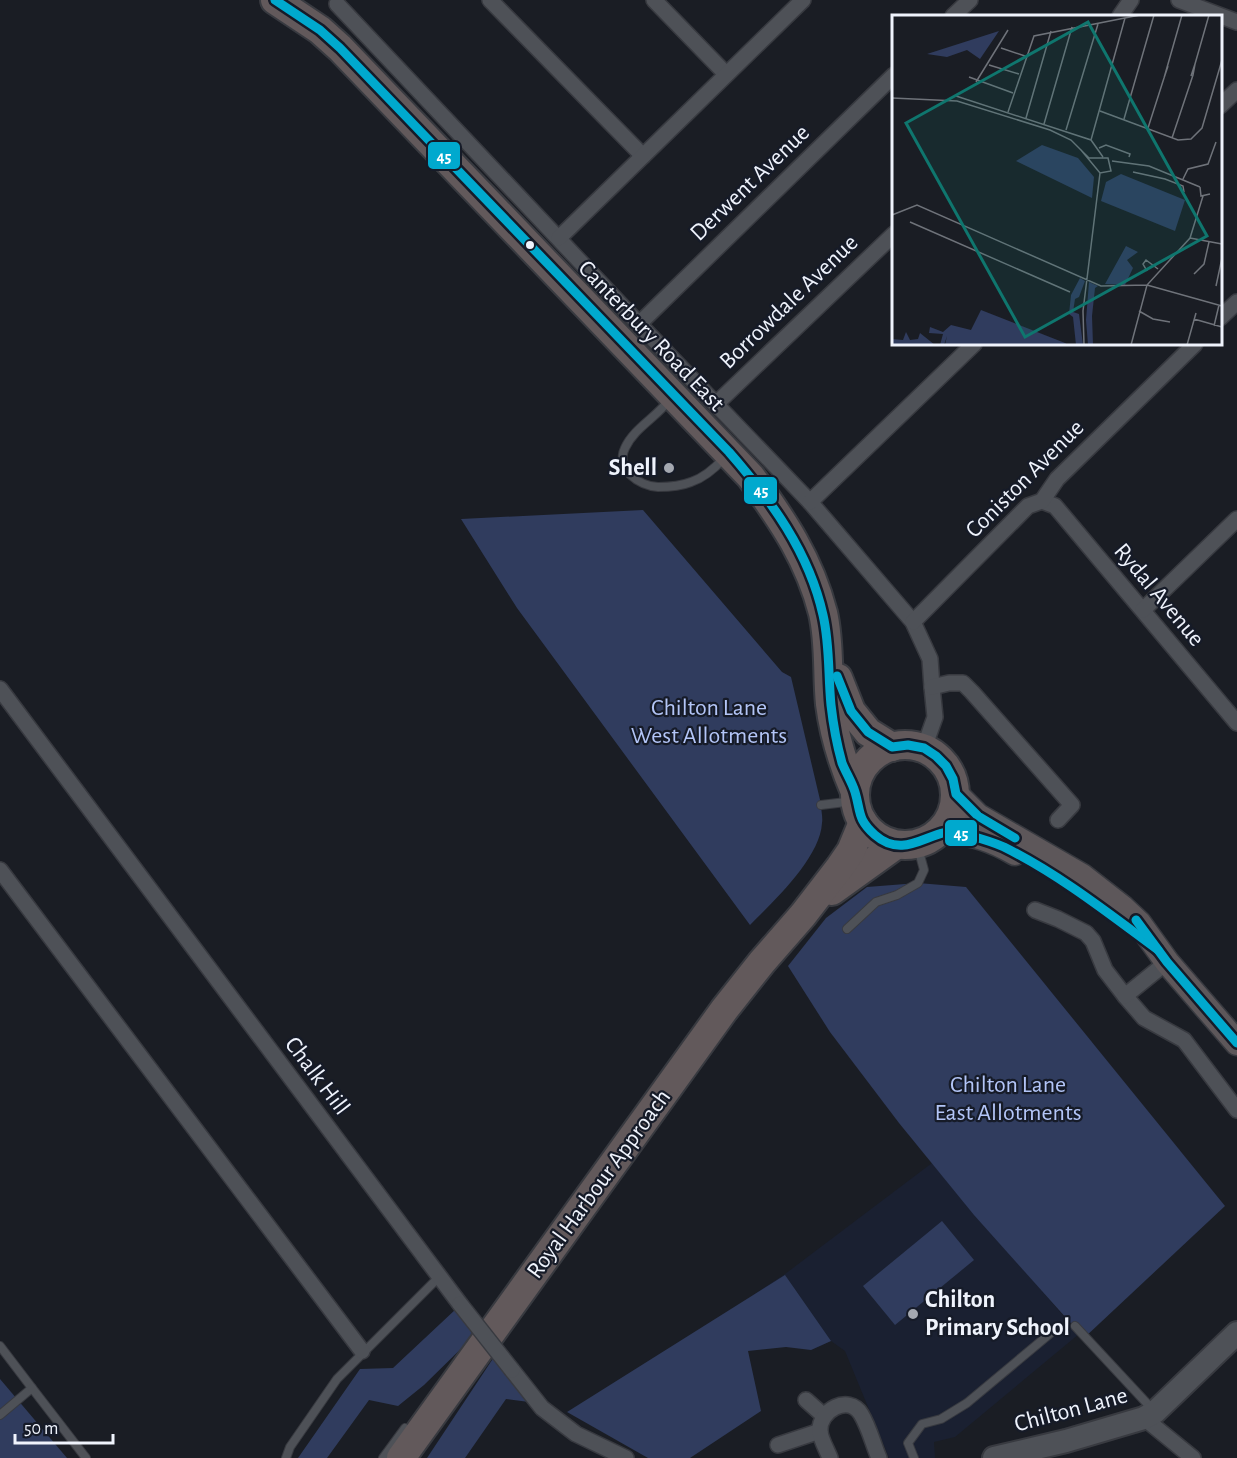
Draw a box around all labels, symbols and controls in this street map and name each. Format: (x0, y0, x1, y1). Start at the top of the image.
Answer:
inset map (892, 15, 1222, 345)
street label: Derwent Avenue (686, 120, 814, 246)
line badge: 45 (427, 141, 461, 170)
text: 45 (437, 149, 452, 165)
street label: Borrowdale Avenue (715, 230, 863, 374)
unlabelled marker (524, 239, 536, 251)
street label: Canterbury Road East (573, 256, 729, 416)
street label: Coniston Avenue (961, 415, 1089, 543)
place label: Shell (609, 456, 657, 480)
marker: Shell (662, 461, 676, 475)
line badge: 45 (743, 476, 778, 505)
text: 45 (754, 483, 769, 499)
street label: Rydal Avenue (1109, 539, 1209, 651)
park label: Chilton Lane West Allotments (631, 696, 787, 748)
line badge: 45 (944, 819, 978, 847)
text: 45 (954, 826, 969, 842)
street label: Chalk Hill (280, 1032, 354, 1120)
park label: Chilton Lane East Allotments (934, 1073, 1082, 1125)
street label: Royal Harbour Approach (523, 1085, 675, 1283)
place label: Chilton Primary School (925, 1288, 1070, 1340)
marker: Chilton Primary School (906, 1307, 920, 1321)
street label: Chilton Lane (1012, 1383, 1130, 1437)
scale bar (15, 1407, 112, 1445)
text: 50 m (24, 1420, 58, 1438)

